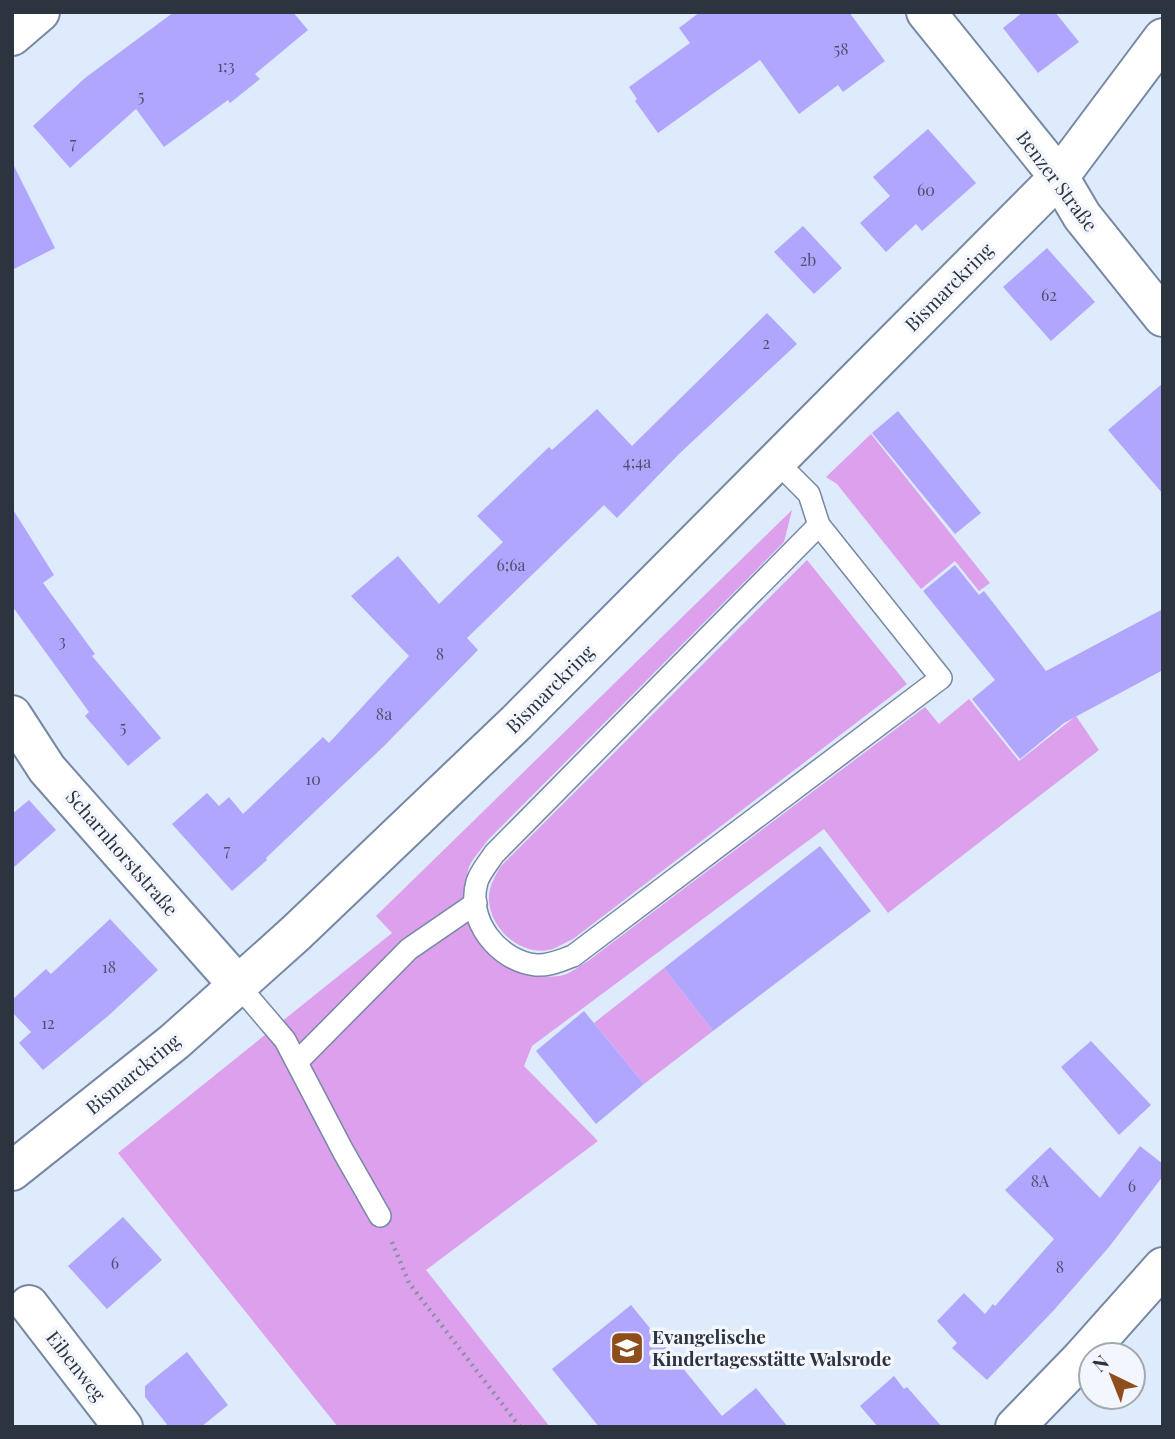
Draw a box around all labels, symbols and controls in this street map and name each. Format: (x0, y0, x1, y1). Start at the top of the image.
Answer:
house number: 58 (834, 38, 848, 59)
house number: 1;3 (217, 55, 235, 76)
house number: 5 (138, 85, 144, 106)
street label: Benzer Straße (1011, 125, 1104, 236)
house number: 7 (70, 132, 77, 153)
house number: 60 (917, 179, 935, 200)
street label: Bismarckring (898, 236, 998, 336)
house number: 2b (800, 249, 816, 270)
house number: 62 (1041, 284, 1057, 305)
house number: 2 (762, 332, 770, 353)
house number: 4;4a (623, 451, 651, 472)
house number: 6;6a (496, 554, 526, 575)
house number: 3 (58, 630, 66, 651)
street label: Bismarckring (499, 638, 599, 738)
house number: 8 (436, 643, 444, 664)
house number: 8a (376, 703, 392, 724)
house number: 5 (120, 716, 126, 737)
house number: 10 (305, 768, 321, 789)
street label: Scharnhorststraße (61, 784, 185, 921)
house number: 7 (224, 839, 231, 860)
house number: 18 (102, 956, 116, 977)
house number: 12 (41, 1012, 55, 1033)
street label: Bismarckring (79, 1027, 185, 1120)
house number: 8A (1031, 1170, 1050, 1191)
house number: 6 (1128, 1175, 1136, 1196)
house number: 6 (111, 1252, 119, 1273)
house number: 8 (1056, 1256, 1064, 1277)
place label: Evangelische Kindertagesstätte Walsrode (652, 1323, 891, 1371)
street label: Eibenweg (41, 1325, 113, 1406)
school or university icon: Evangelische Kindertagesstätte Walsrode (608, 1329, 646, 1367)
north arrow (1077, 1341, 1147, 1411)
text: N (1086, 1348, 1114, 1377)

